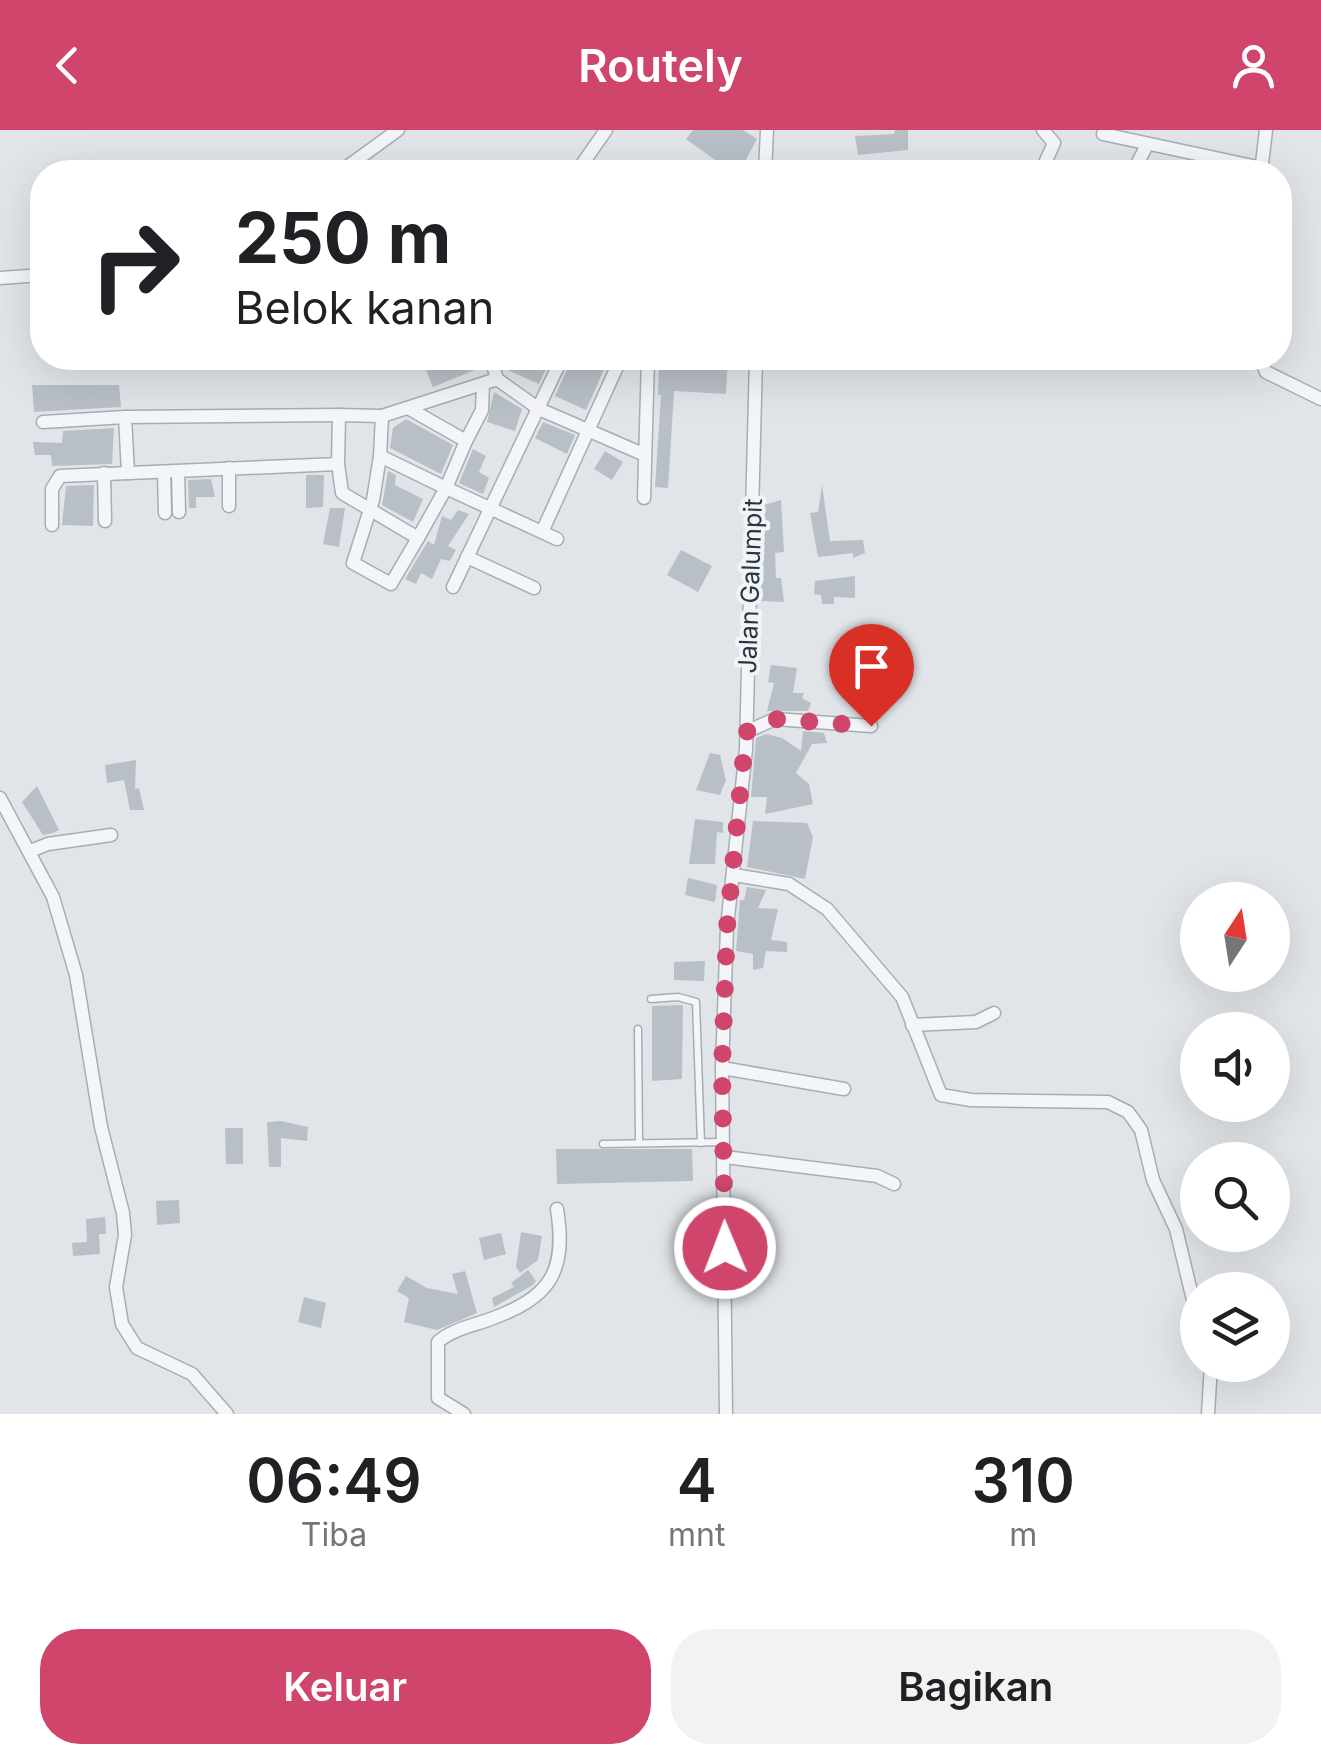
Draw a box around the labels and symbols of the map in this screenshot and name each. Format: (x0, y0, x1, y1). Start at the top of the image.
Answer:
street label: Jalan Galumpit (732, 498, 768, 674)
pin (829, 624, 914, 727)
north arrow (1180, 882, 1290, 992)
position arrow (673, 1196, 777, 1300)

